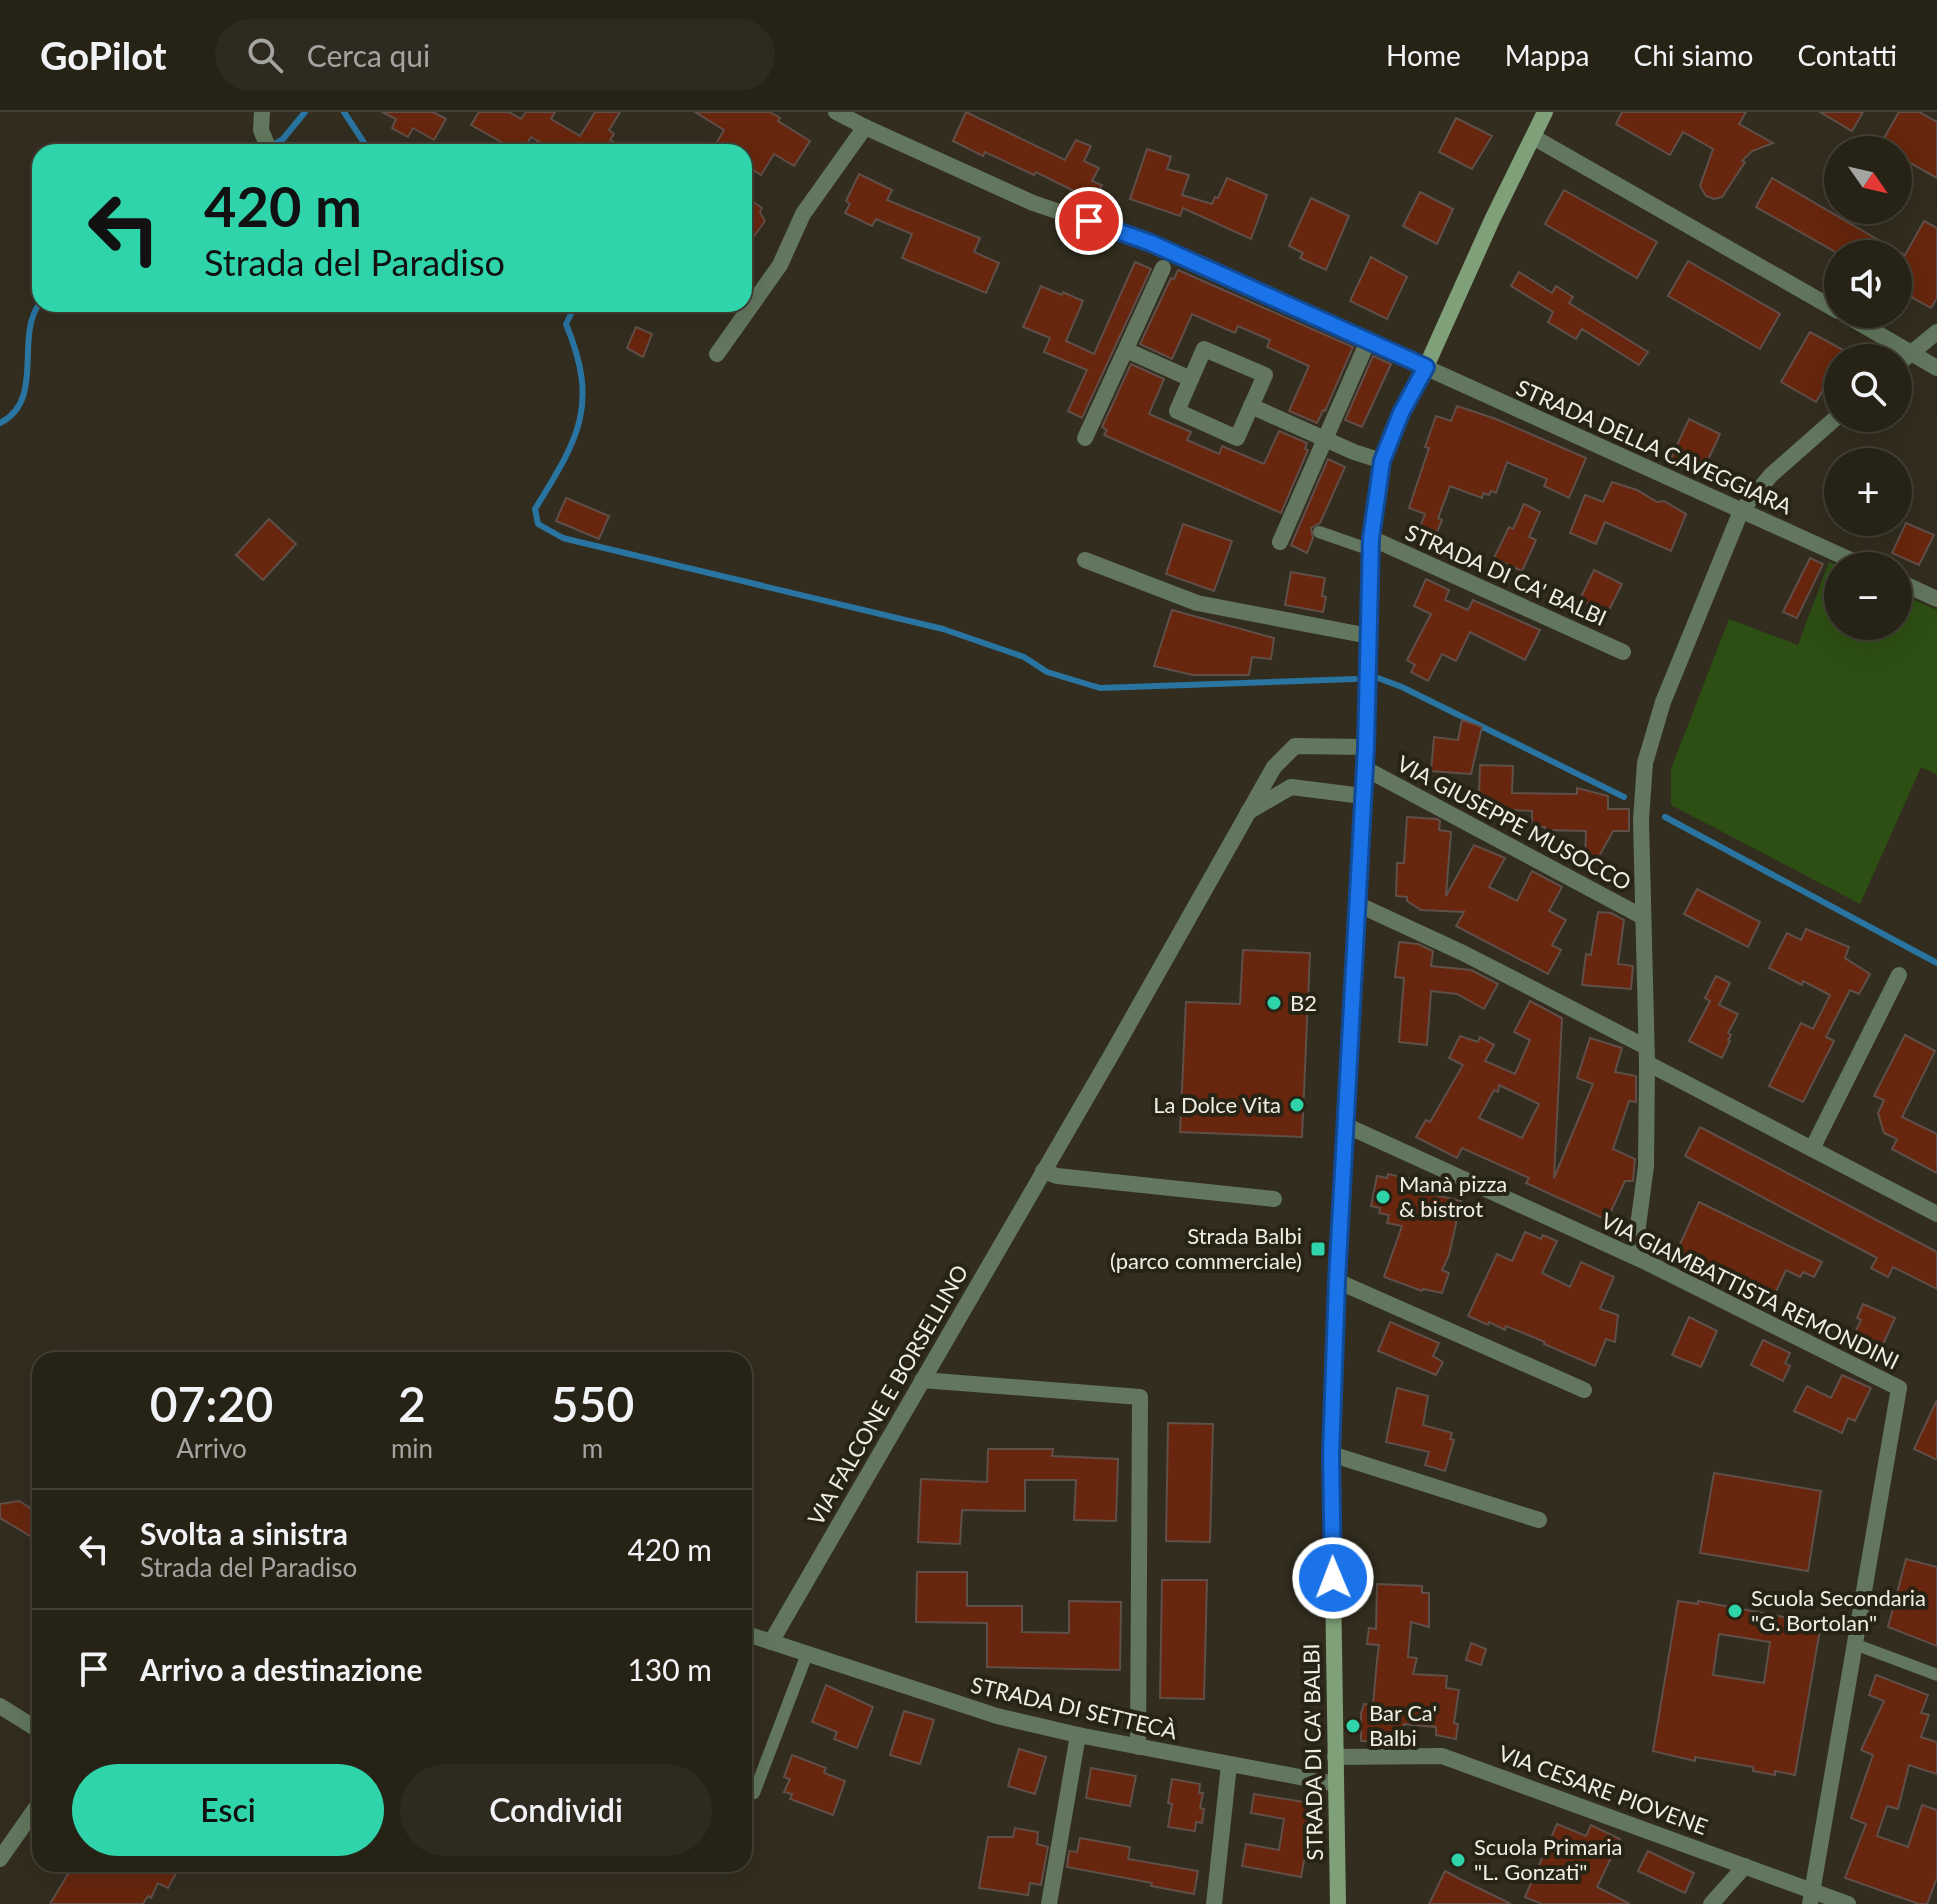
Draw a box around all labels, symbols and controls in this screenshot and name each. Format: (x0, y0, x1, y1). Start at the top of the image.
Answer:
search box (215, 19, 775, 91)
text: GoPilot (40, 32, 167, 78)
icon: search (243, 33, 287, 77)
text: Cerca qui (307, 37, 430, 73)
text: Home (1386, 38, 1461, 72)
text: Mappa (1505, 38, 1590, 72)
text: Chi siamo (1634, 38, 1753, 72)
text: Contatti (1797, 38, 1897, 72)
north arrow (1824, 136, 1912, 224)
map controls (1824, 136, 1912, 640)
text: 420 m (204, 172, 362, 239)
icon: left (72, 176, 176, 280)
pin (1055, 187, 1123, 255)
icon: arrive (1067, 199, 1111, 243)
text: Strada del Paradiso (204, 240, 505, 284)
button: sound (1824, 240, 1912, 328)
button: search (1824, 344, 1912, 432)
street label: STRADA DELLA CAVEGGIARA (1512, 373, 1796, 520)
button: + (1824, 448, 1912, 536)
street label: STRADA DI CA' BALBI (1401, 518, 1611, 631)
button: − (1824, 552, 1912, 640)
street label: VIA GIUSEPPE MUSOCCO (1393, 749, 1636, 896)
place label: B2 (1290, 989, 1317, 1016)
marker: B2 (1265, 994, 1283, 1012)
place label: La Dolce Vita (1153, 1091, 1281, 1118)
marker: La Dolce Vita (1288, 1096, 1306, 1114)
place label: Manà pizza & bistrot (1399, 1170, 1507, 1222)
marker: Manà pizza & bistrot (1374, 1188, 1392, 1206)
street label: VIA GIAMBATTISTA REMONDINI (1597, 1206, 1904, 1375)
place label: Strada Balbi (parco commerciale) (1110, 1222, 1302, 1274)
marker: Strada Balbi (parco commerciale) (1309, 1240, 1327, 1258)
street label: VIA FALCONE E BORSELLINO (802, 1260, 973, 1530)
text: 07:20 (150, 1375, 273, 1432)
text: 2 (398, 1375, 426, 1432)
text: 550 (551, 1375, 634, 1432)
text: Arrivo (176, 1432, 247, 1464)
text: min (391, 1432, 433, 1464)
text: m (582, 1432, 603, 1464)
text: Svolta a sinistra (140, 1515, 348, 1551)
icon: left (72, 1527, 116, 1571)
text: 420 m (627, 1531, 712, 1567)
position arrow (1291, 1536, 1375, 1620)
text: Strada del Paradiso (140, 1551, 357, 1583)
place label: Scuola Secondaria "G. Bortolan" (1751, 1584, 1926, 1636)
marker: Scuola Secondaria "G. Bortolan" (1726, 1602, 1744, 1620)
street label: STRADA DI CA' BALBI (1297, 1643, 1328, 1861)
icon: arrive (72, 1647, 116, 1691)
text: Arrivo a destinazione (140, 1651, 422, 1687)
text: 130 m (627, 1651, 712, 1687)
street label: STRADA DI SETTECÀ (968, 1671, 1180, 1744)
place label: Bar Ca' Balbi (1369, 1699, 1437, 1751)
marker: Bar Ca' Balbi (1344, 1717, 1362, 1735)
street label: VIA CESARE PIOVENE (1495, 1739, 1711, 1840)
button: Esci (72, 1764, 384, 1856)
button: Condividi (400, 1764, 712, 1856)
place label: Scuola Primaria "L. Gonzati" (1474, 1833, 1622, 1885)
marker: Scuola Primaria "L. Gonzati" (1449, 1851, 1467, 1869)

